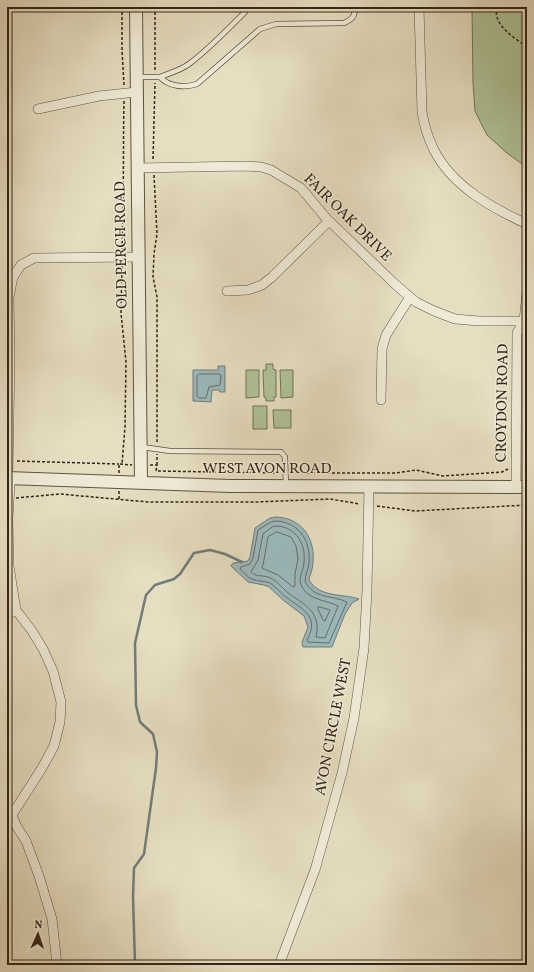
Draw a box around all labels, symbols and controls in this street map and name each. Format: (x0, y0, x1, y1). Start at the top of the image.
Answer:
street label: FAIR OAK DRIVE (298, 169, 396, 267)
street label: OLD PERCH ROAD (110, 181, 134, 309)
street label: CROYDON ROAD (491, 344, 515, 462)
street label: WEST AVON ROAD (203, 459, 332, 480)
street label: AVON CIRCLE WEST (310, 657, 358, 797)
north arrow (18, 914, 58, 954)
text: N (34, 918, 43, 933)

